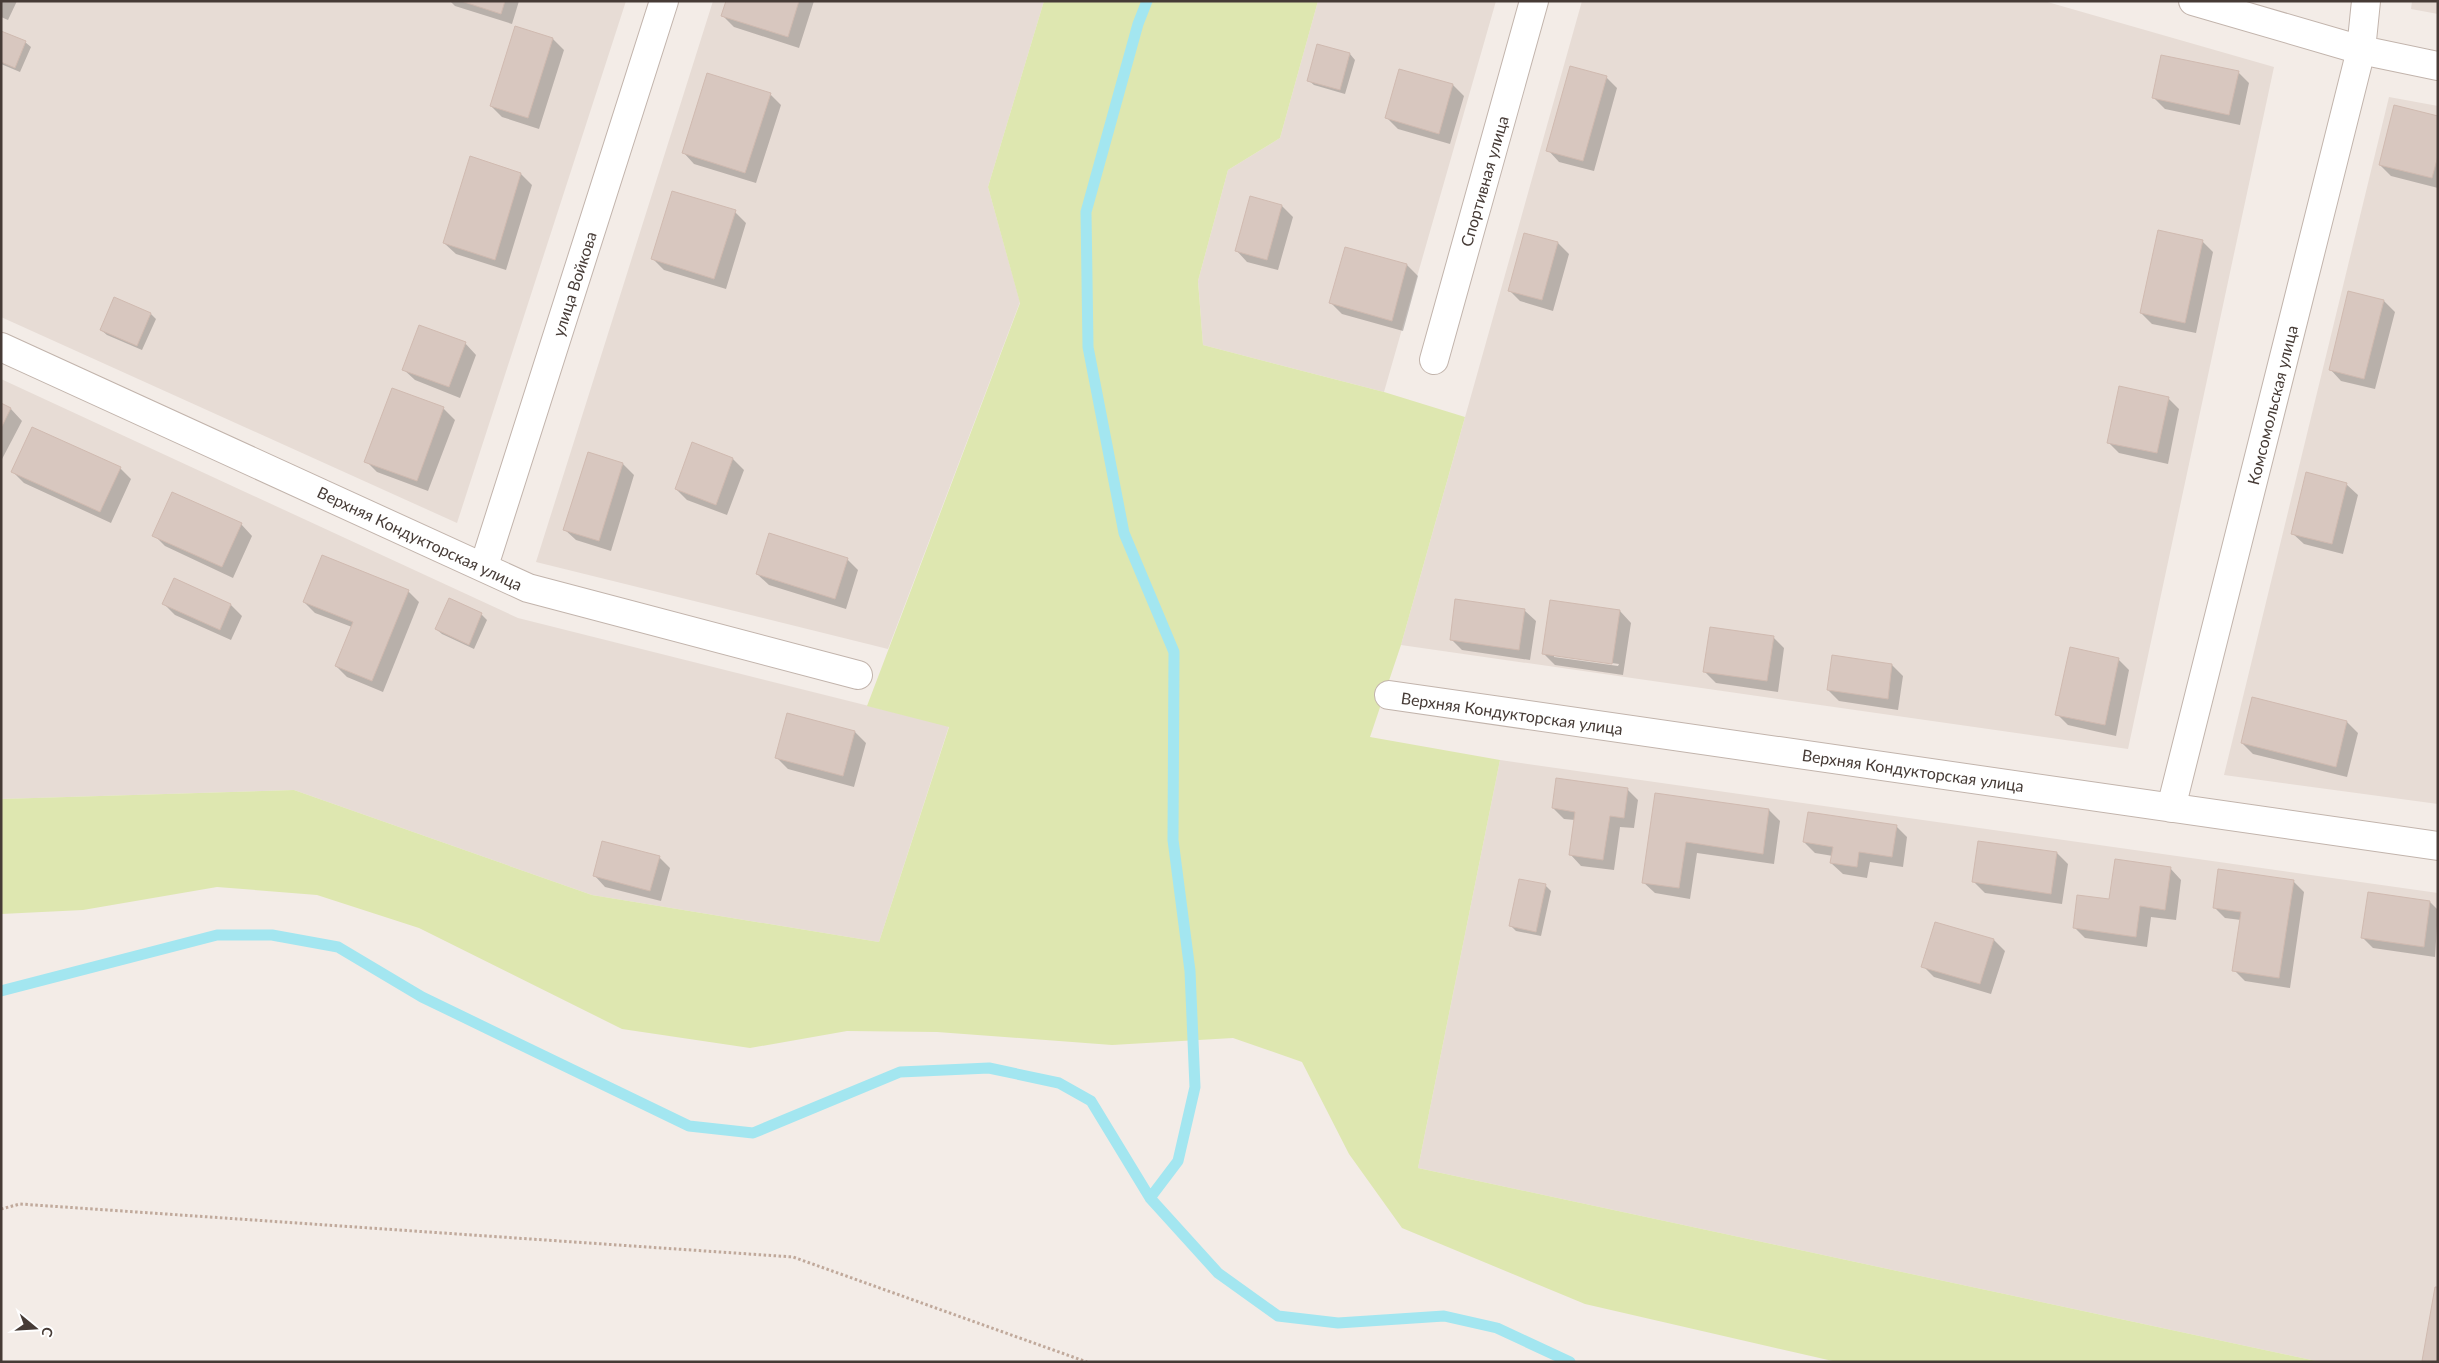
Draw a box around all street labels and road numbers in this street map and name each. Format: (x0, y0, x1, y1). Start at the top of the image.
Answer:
street label: Спортивная улица (1456, 113, 1512, 249)
street label: улица Войкова (548, 229, 600, 339)
street label: Комсомольская улица (2243, 323, 2301, 487)
street label: Верхняя Кондукторская улица (315, 482, 525, 594)
street label: Верхняя Кондукторская улица (1400, 688, 1624, 738)
street label: Верхняя Кондукторская улица (1801, 745, 2025, 795)

